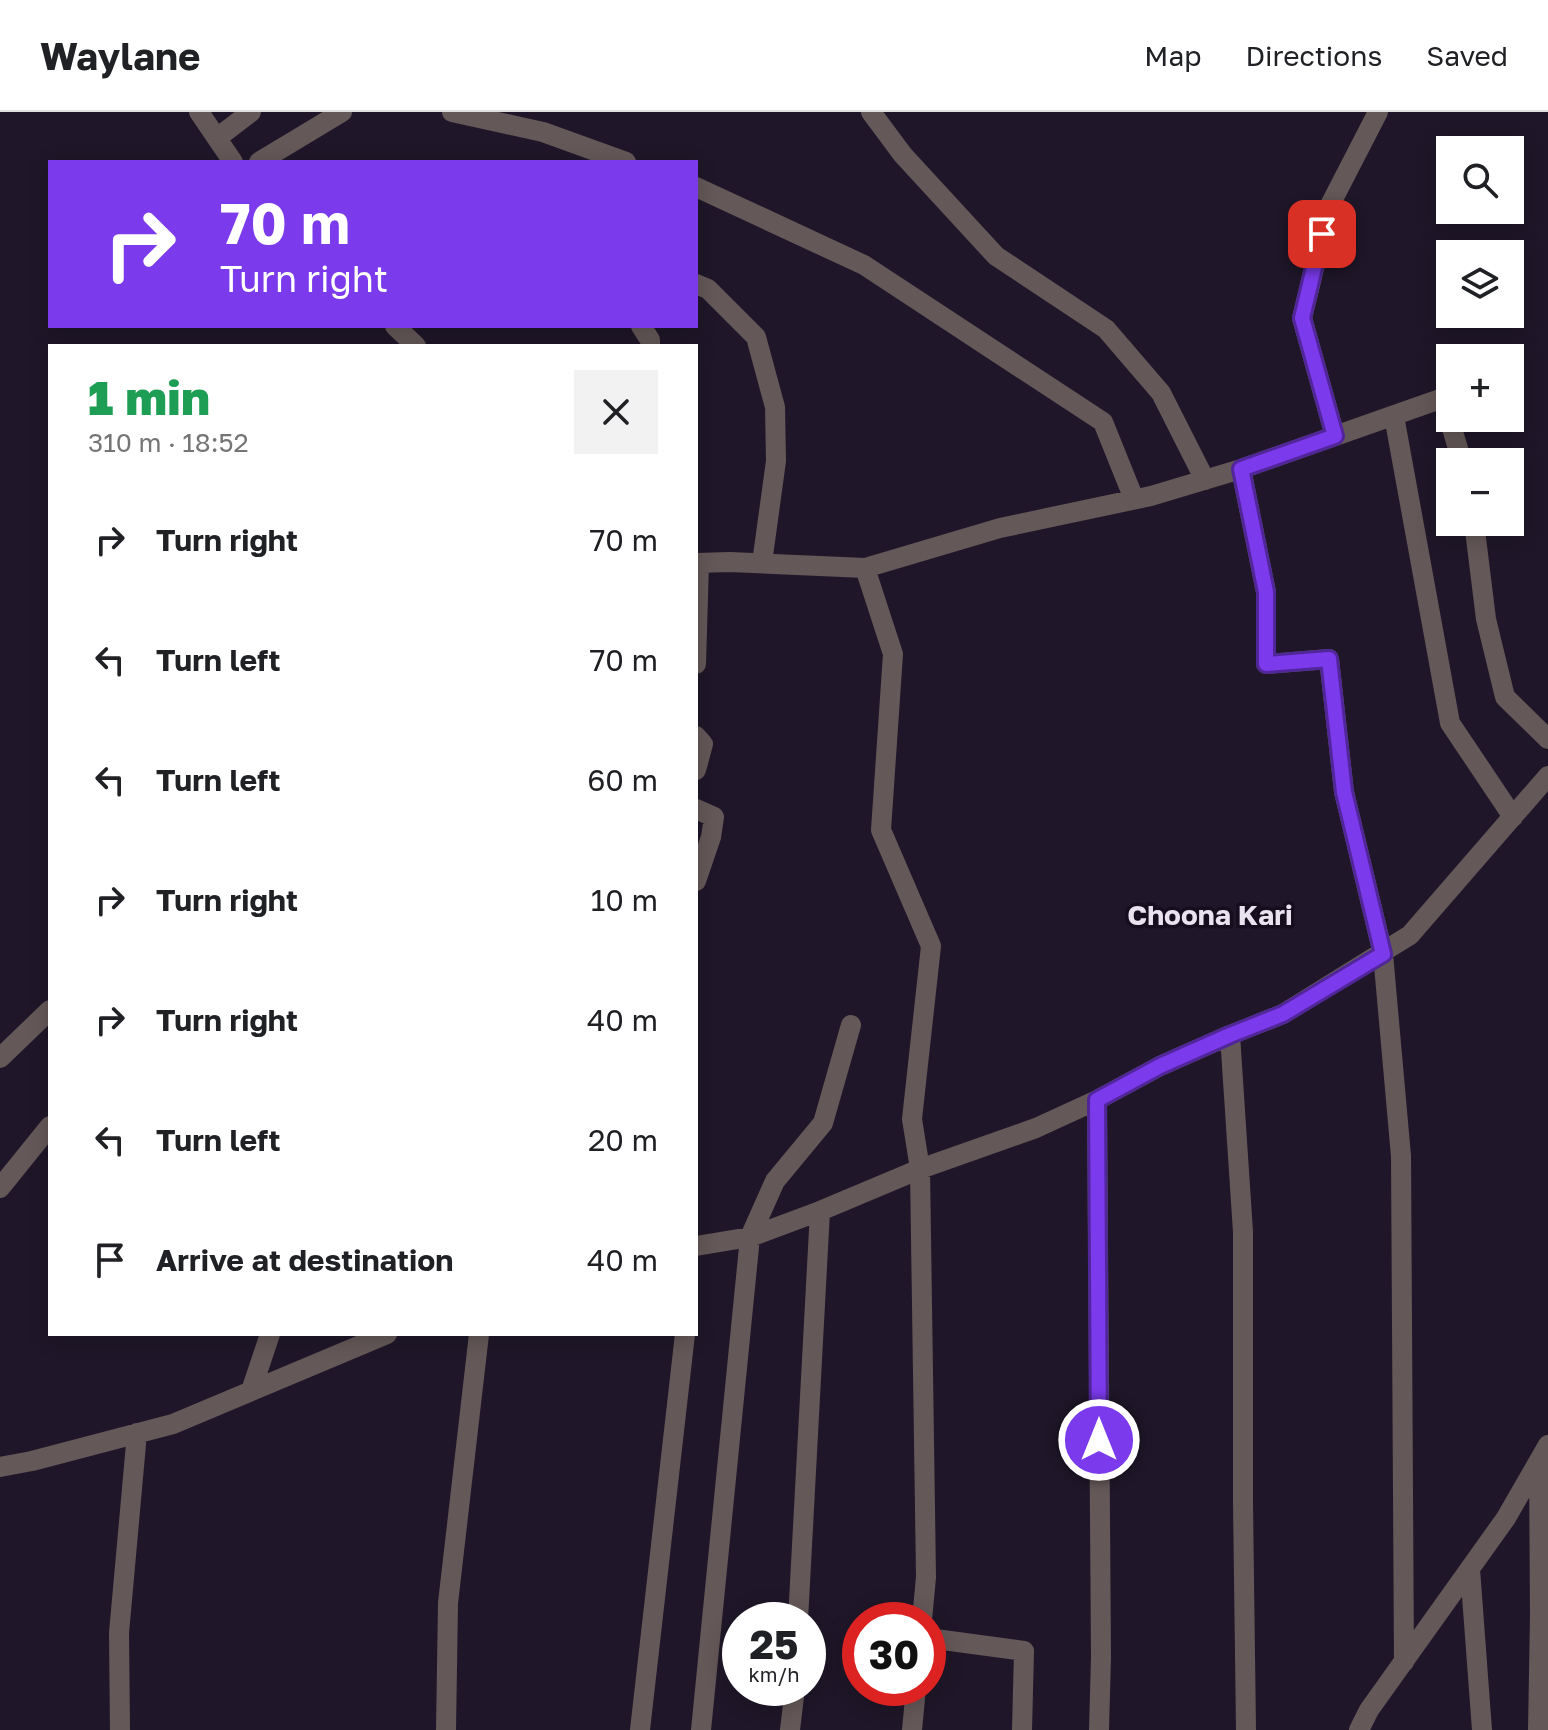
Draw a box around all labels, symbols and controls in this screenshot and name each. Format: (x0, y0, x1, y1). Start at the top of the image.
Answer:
text: Waylane (40, 33, 201, 78)
text: Map (1144, 39, 1201, 72)
text: Directions (1245, 39, 1382, 72)
text: Saved (1426, 39, 1508, 72)
map controls (1436, 136, 1524, 536)
button: search (1436, 136, 1524, 224)
text: 70 m (220, 189, 350, 256)
icon: right (88, 192, 192, 296)
pin (1288, 200, 1356, 268)
icon: arrive (1300, 212, 1344, 256)
button: layers (1436, 240, 1524, 328)
text: Turn right (220, 257, 388, 300)
button: + (1436, 344, 1524, 432)
text: 1 min (88, 368, 210, 426)
button: close (574, 370, 658, 454)
text: 310 m · 18:52 (88, 427, 249, 458)
button: − (1436, 448, 1524, 536)
icon: right (88, 518, 132, 562)
text: Turn right (156, 522, 298, 558)
text: 70 m (589, 522, 658, 558)
icon: left (88, 638, 132, 682)
text: Turn left (156, 642, 281, 678)
text: 70 m (589, 642, 658, 678)
icon: left (88, 758, 132, 802)
text: Turn left (156, 762, 281, 798)
text: 60 m (587, 762, 658, 798)
icon: right (88, 878, 132, 922)
text: Turn right (156, 882, 298, 918)
text: 10 m (591, 882, 658, 918)
district label: Choona Kari (1127, 898, 1293, 931)
icon: right (88, 998, 132, 1042)
text: Turn right (156, 1002, 298, 1038)
text: 40 m (587, 1002, 658, 1038)
icon: left (88, 1118, 132, 1162)
text: Turn left (156, 1122, 281, 1158)
text: 20 m (588, 1122, 658, 1158)
icon: arrive (88, 1238, 132, 1282)
text: Arrive at destination (156, 1242, 453, 1278)
text: 40 m (587, 1242, 658, 1278)
position arrow (1057, 1398, 1141, 1482)
speed limit sign: 30 (842, 1602, 946, 1706)
text: 25 (750, 1620, 798, 1668)
text: km/h (749, 1662, 799, 1686)

